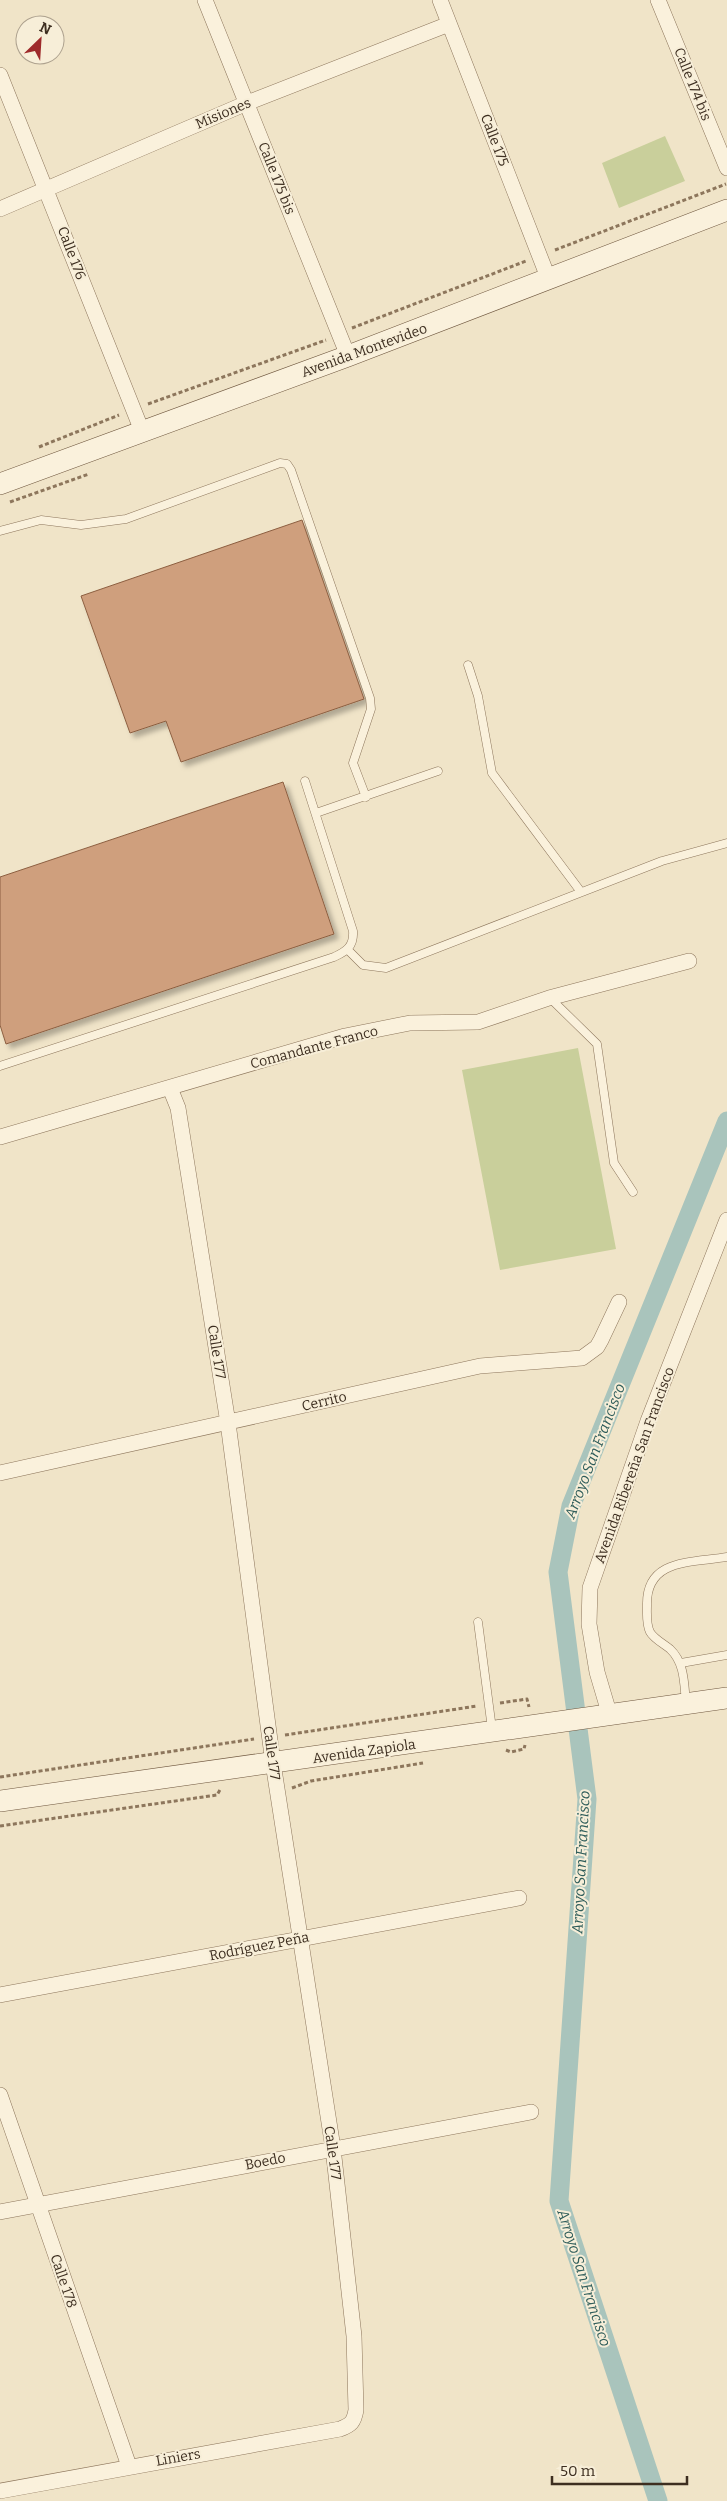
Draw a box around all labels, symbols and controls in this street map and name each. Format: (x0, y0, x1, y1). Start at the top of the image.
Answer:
north arrow (15, 15, 65, 65)
text: N (37, 19, 54, 39)
street label: Calle 174 bis (670, 45, 715, 123)
street label: Misiones (193, 94, 254, 133)
street label: Calle 175 (477, 112, 512, 169)
street label: Calle 175 bis (254, 140, 299, 217)
street label: Calle 176 (54, 224, 89, 282)
street label: Avenida Montevideo (299, 320, 429, 381)
street label: Comandante Franco (248, 1022, 380, 1073)
street label: Calle 177 (204, 1324, 229, 1380)
street label: Avenida Ribereña San Francisco (591, 1365, 678, 1566)
water label: Arroyo San Francisco (561, 1381, 629, 1522)
street label: Cerrito (300, 1388, 348, 1415)
street label: Calle 177 (259, 1725, 284, 1781)
street label: Avenida Zapiola (311, 1736, 417, 1767)
water label: Arroyo San Francisco (568, 1790, 594, 1935)
street label: Rodríguez Peña (208, 1928, 311, 1965)
street label: Calle 177 (320, 2125, 345, 2181)
street label: Boedo (243, 2149, 287, 2174)
water label: Arroyo San Francisco (553, 2206, 615, 2349)
street label: Calle 178 (46, 2252, 81, 2310)
street label: Liniers (154, 2445, 202, 2470)
scale bar (552, 2454, 687, 2486)
text: 50 m (560, 2462, 596, 2480)

